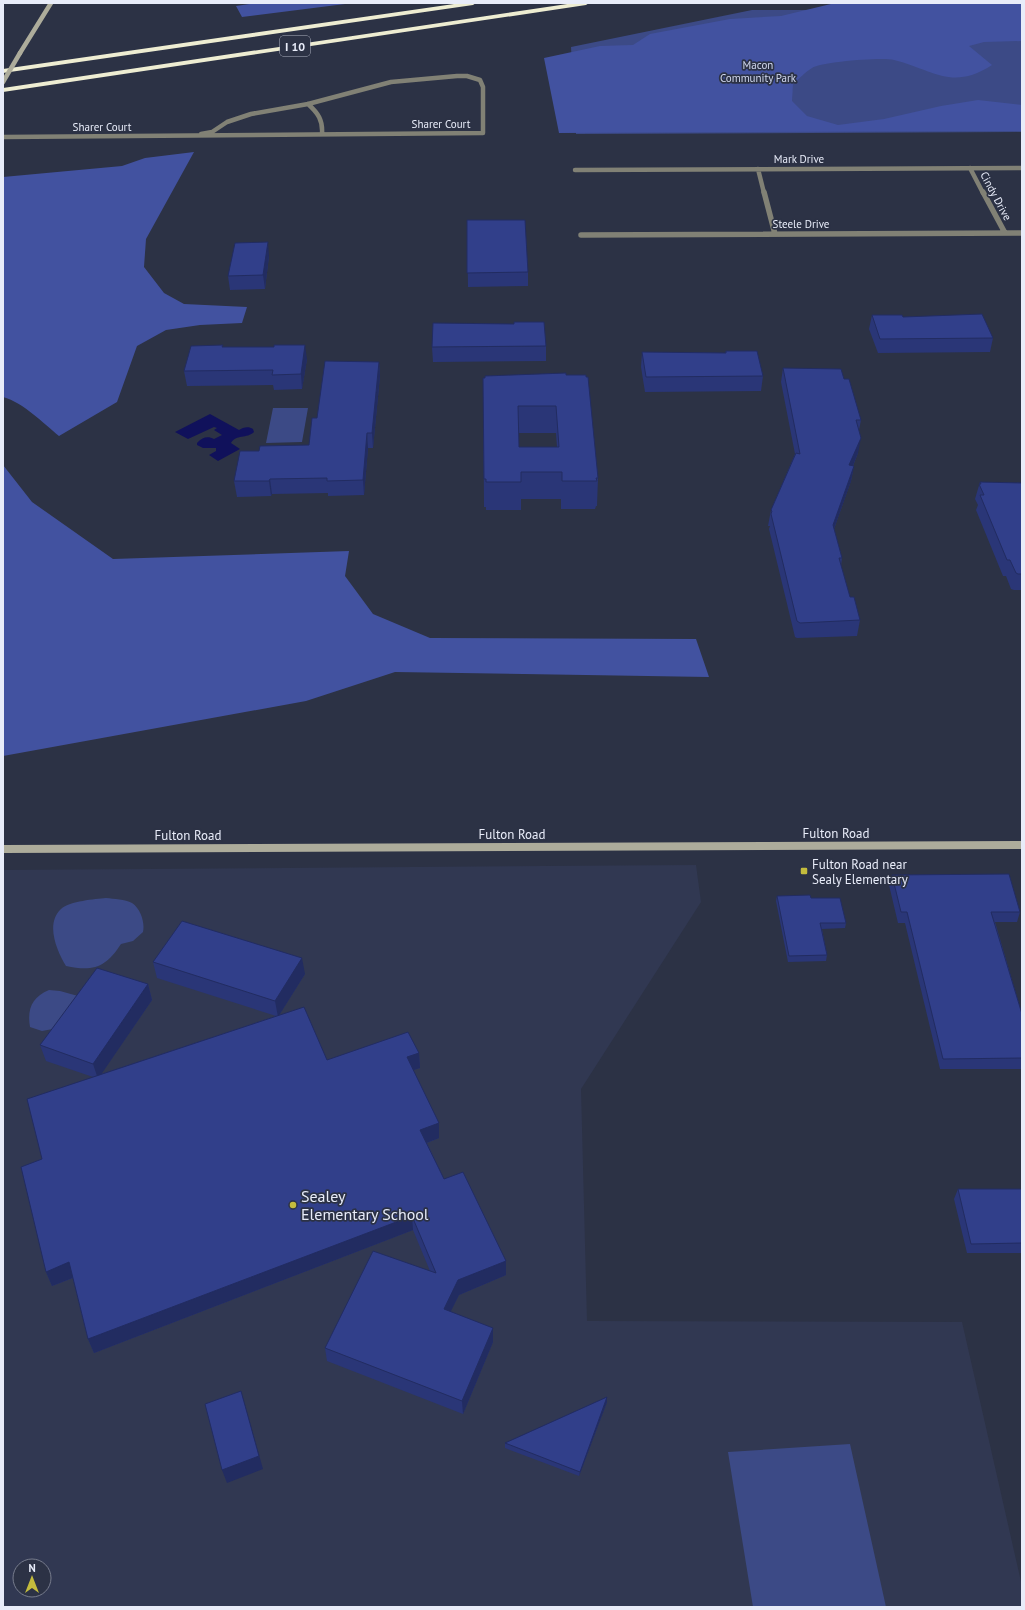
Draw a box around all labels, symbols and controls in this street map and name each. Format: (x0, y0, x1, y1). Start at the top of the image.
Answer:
road number: I 10 (280, 36, 310, 56)
park label: Macon Community Park (720, 58, 797, 85)
street label: Sharer Court (412, 117, 471, 131)
street label: Sharer Court (73, 120, 132, 134)
street label: Mark Drive (774, 152, 825, 166)
street label: Cindy Drive (977, 169, 1015, 223)
street label: Steele Drive (773, 217, 830, 231)
street label: Fulton Road (803, 825, 869, 842)
street label: Fulton Road (479, 826, 545, 843)
street label: Fulton Road (155, 827, 221, 844)
place label: Fulton Road near Sealy Elementary (812, 856, 908, 888)
marker: Fulton Road near Sealy Elementary (799, 866, 809, 876)
place label: Sealey Elementary School (301, 1186, 429, 1224)
marker: Sealey Elementary School (288, 1200, 298, 1210)
north arrow (12, 1558, 52, 1598)
text: N (28, 1561, 36, 1575)

